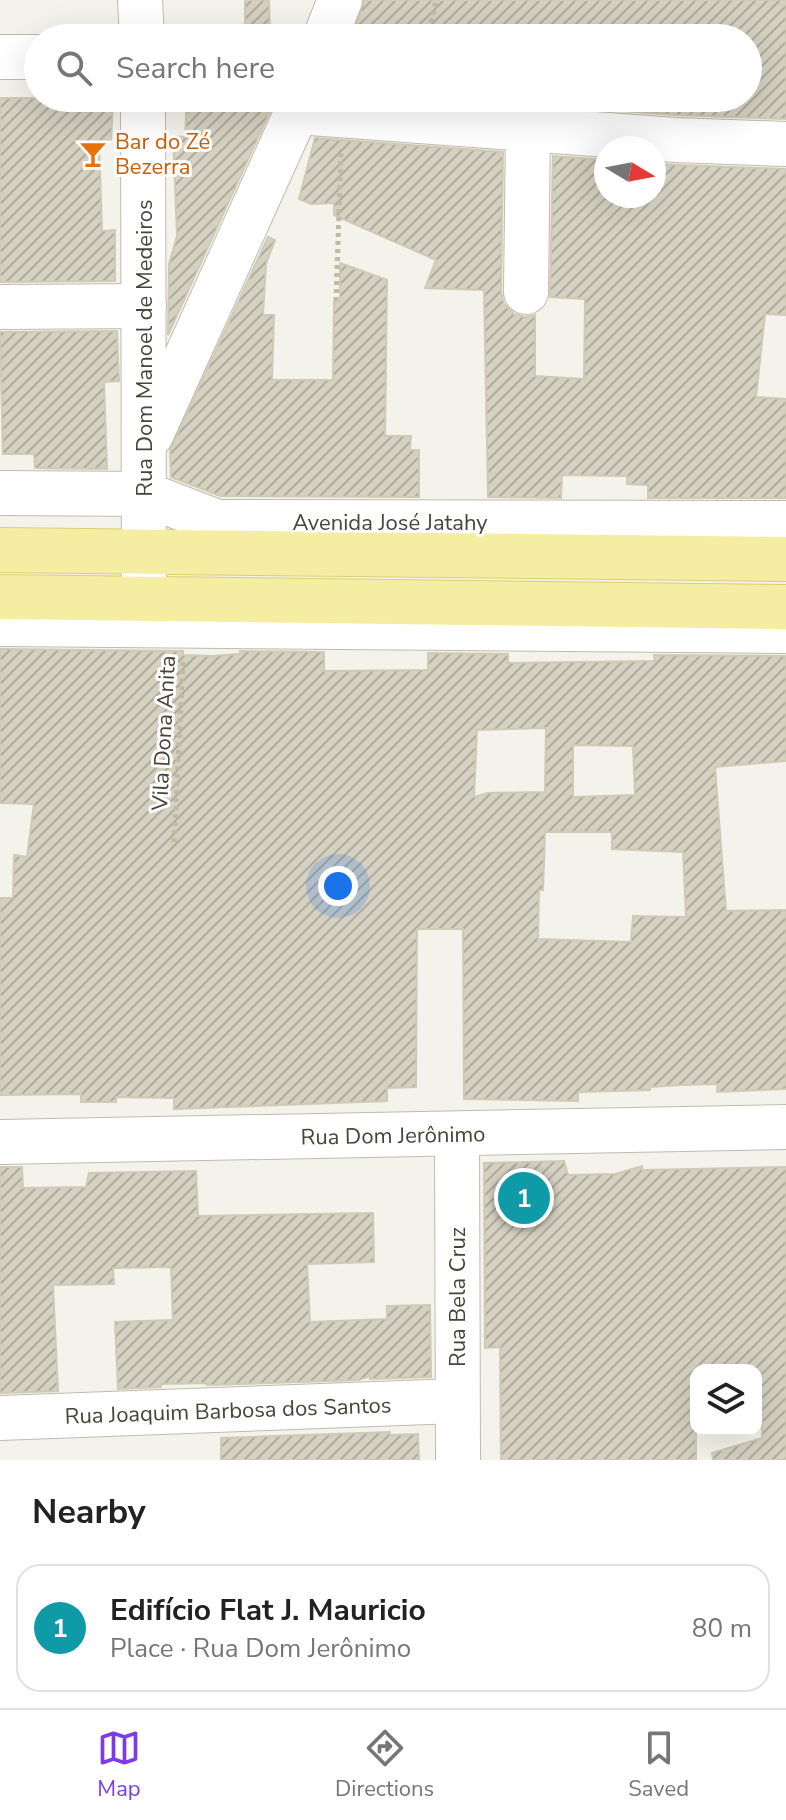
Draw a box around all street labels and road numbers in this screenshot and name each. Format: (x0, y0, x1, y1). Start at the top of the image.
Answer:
street label: Rua Dom Manoel de Medeiros (130, 199, 160, 497)
street label: Avenida José Jatahy (292, 508, 488, 538)
street label: Vila Dona Anita (145, 655, 183, 812)
street label: Rua Dom Jerônimo (300, 1119, 486, 1153)
street label: Rua Bela Cruz (443, 1227, 473, 1367)
street label: Rua Joaquim Barbosa dos Santos (64, 1390, 392, 1432)

